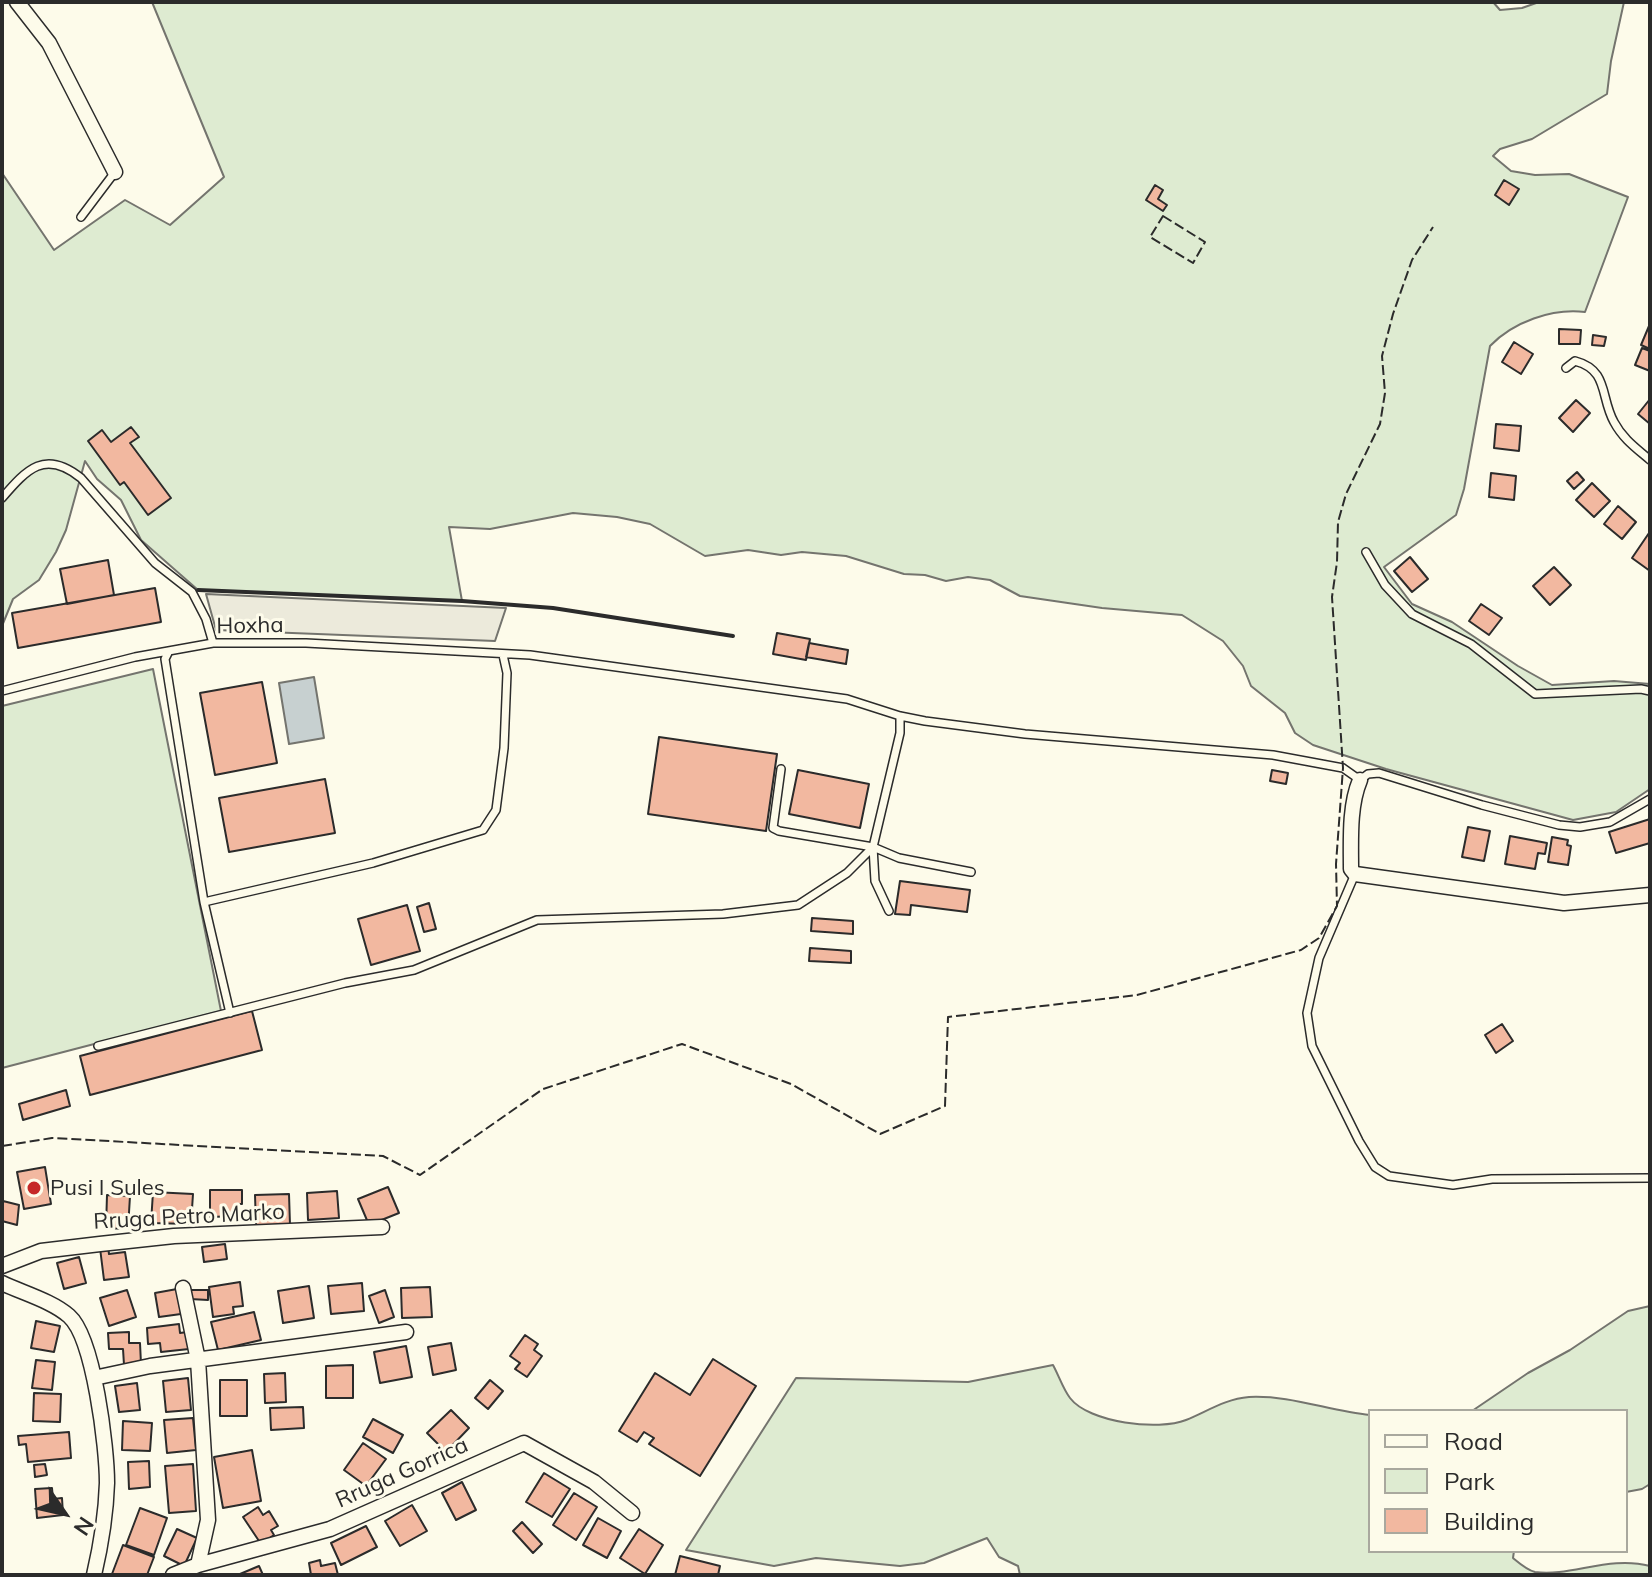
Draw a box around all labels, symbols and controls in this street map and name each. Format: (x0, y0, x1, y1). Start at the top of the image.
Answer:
street label: Hoxha (216, 612, 284, 640)
place label: Pusi I Sules (50, 1175, 165, 1201)
marker: Pusi I Sules (25, 1179, 43, 1197)
street label: Rruga Petro Marko (93, 1199, 285, 1235)
legend (1368, 1409, 1628, 1553)
text: Road (1444, 1426, 1503, 1456)
street label: Rruga Gorrica (332, 1432, 472, 1514)
text: Park (1444, 1466, 1495, 1496)
north arrow (24, 1473, 104, 1553)
text: Building (1444, 1506, 1534, 1536)
text: N (68, 1512, 100, 1541)

